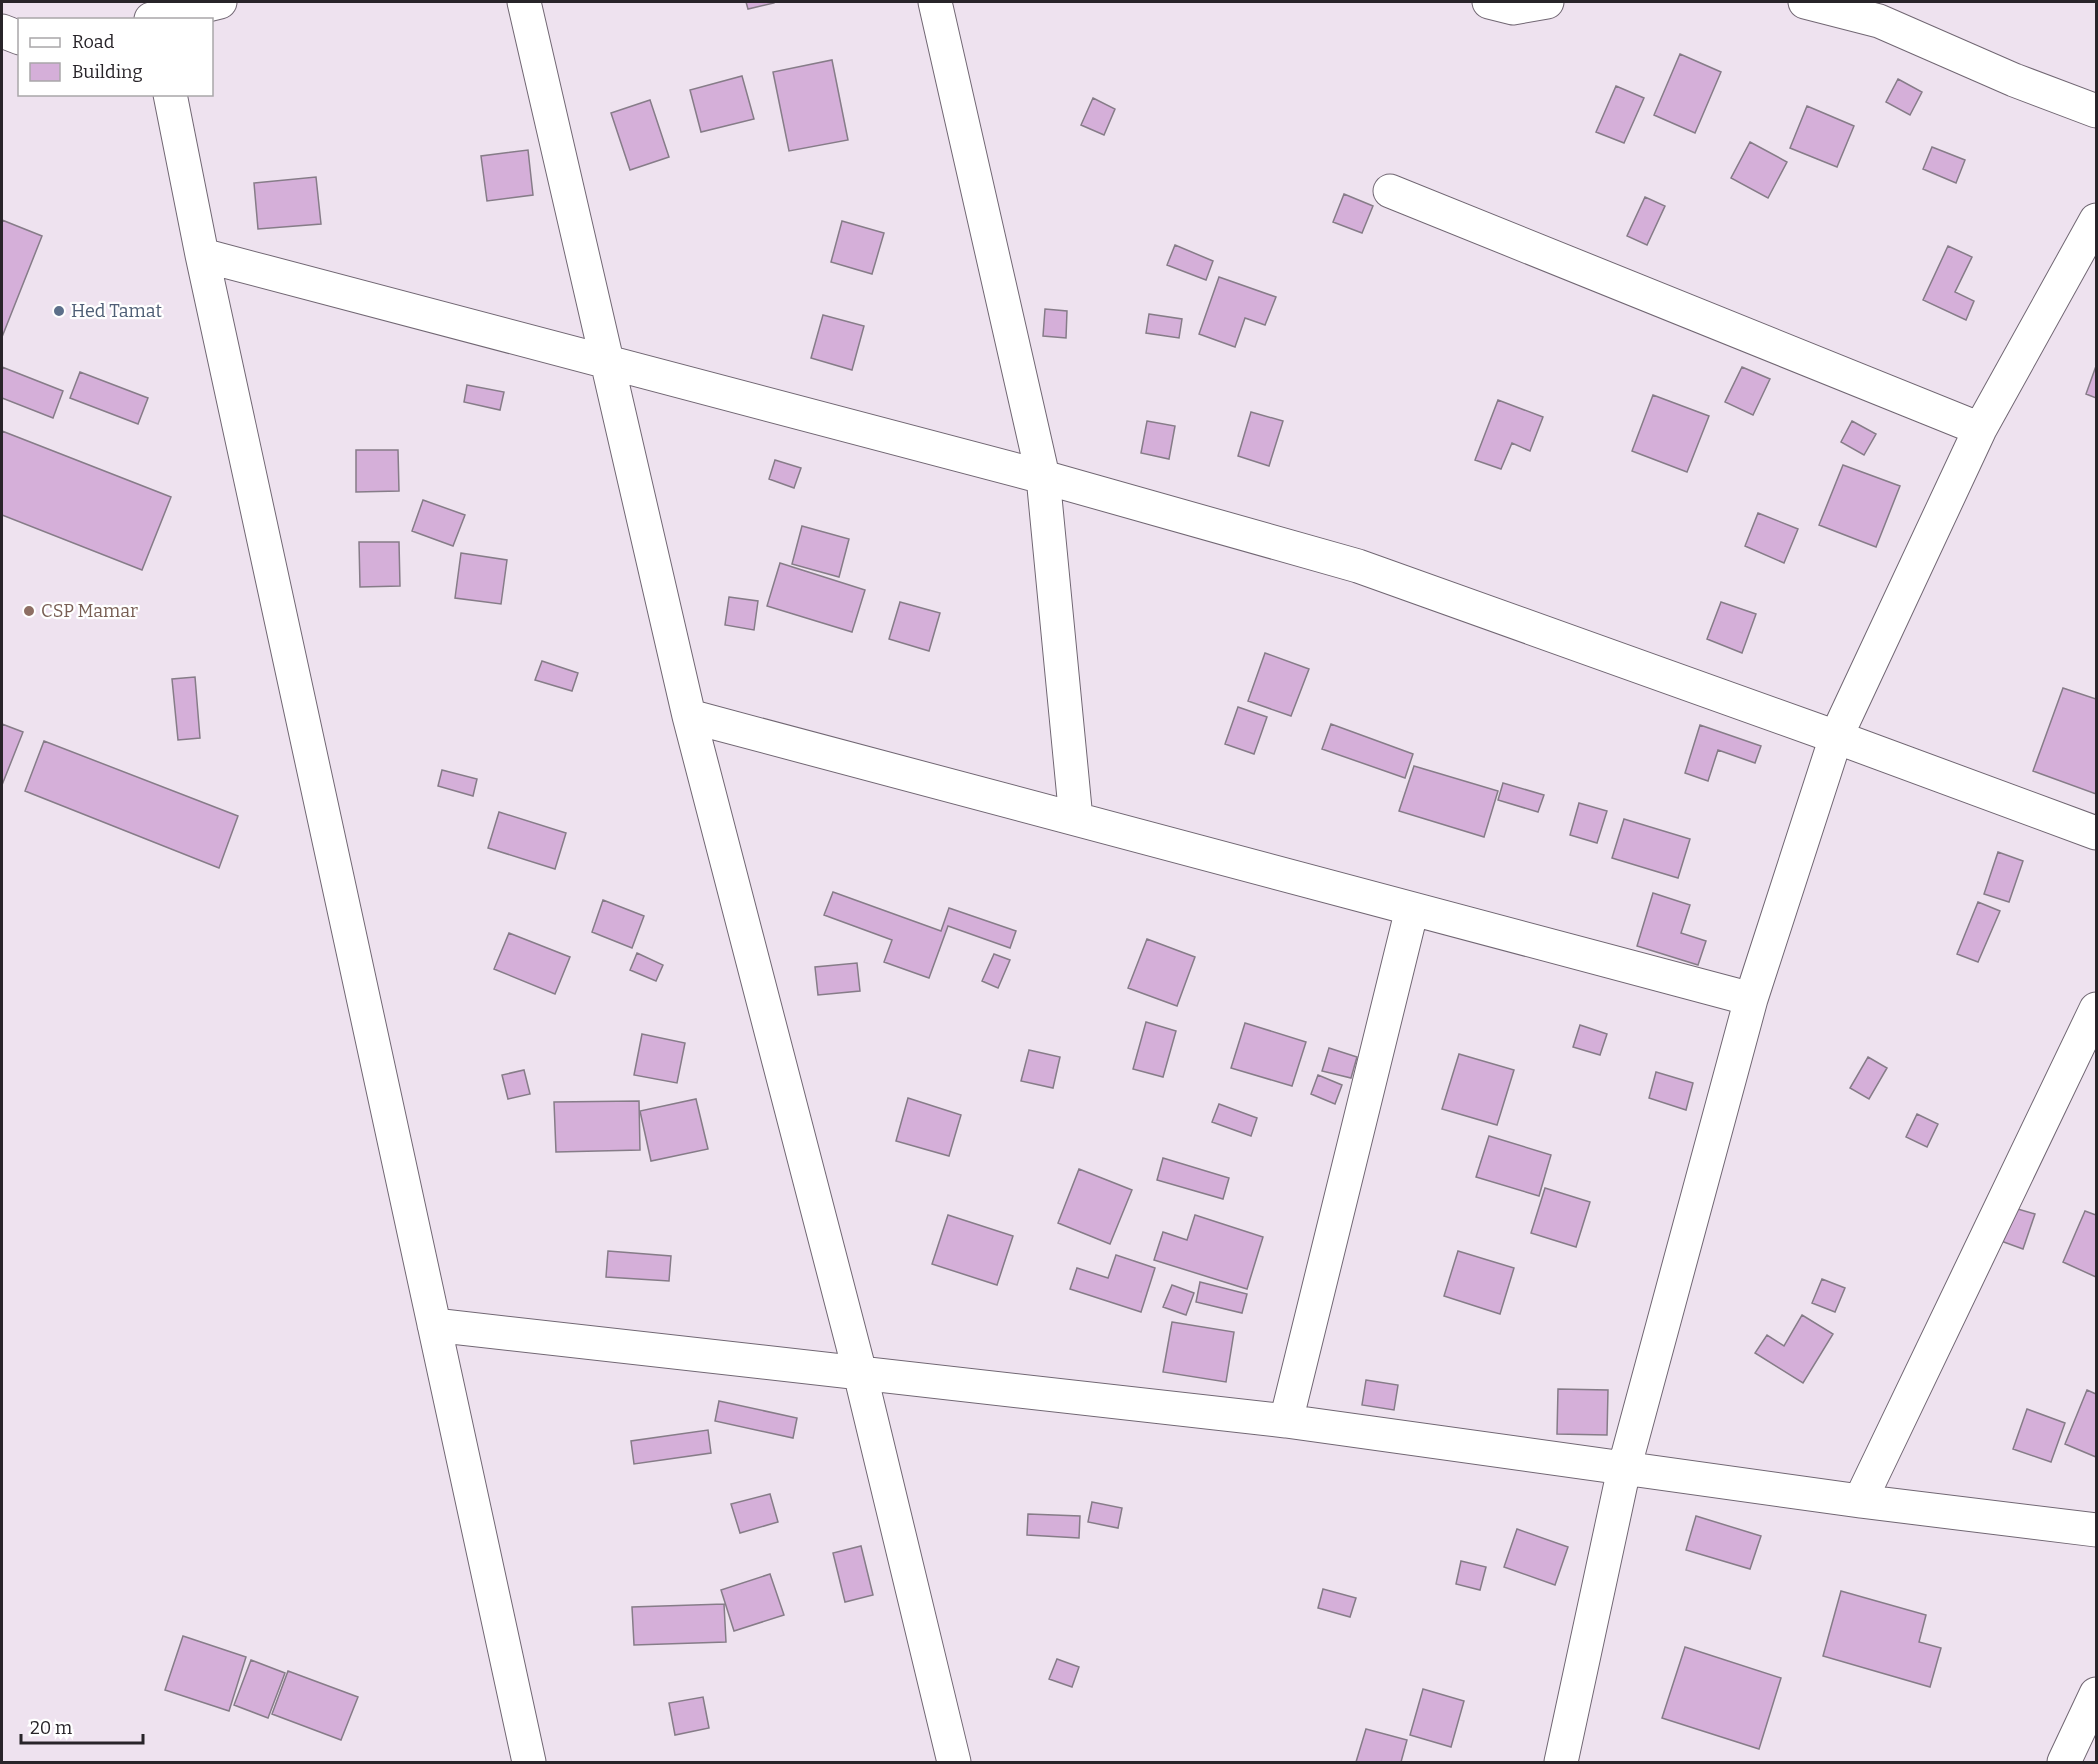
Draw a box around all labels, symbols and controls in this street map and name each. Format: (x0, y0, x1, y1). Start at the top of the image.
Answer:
legend (18, 18, 213, 96)
text: Road (72, 31, 115, 53)
text: Building (72, 61, 143, 83)
place label: Hed Tamat (71, 300, 163, 322)
marker: Hed Tamat (52, 304, 66, 318)
place label: CSP Mamar (41, 600, 138, 622)
marker: CSP Mamar (22, 604, 36, 618)
scale bar (21, 1707, 142, 1745)
text: 20 m (30, 1717, 72, 1739)

